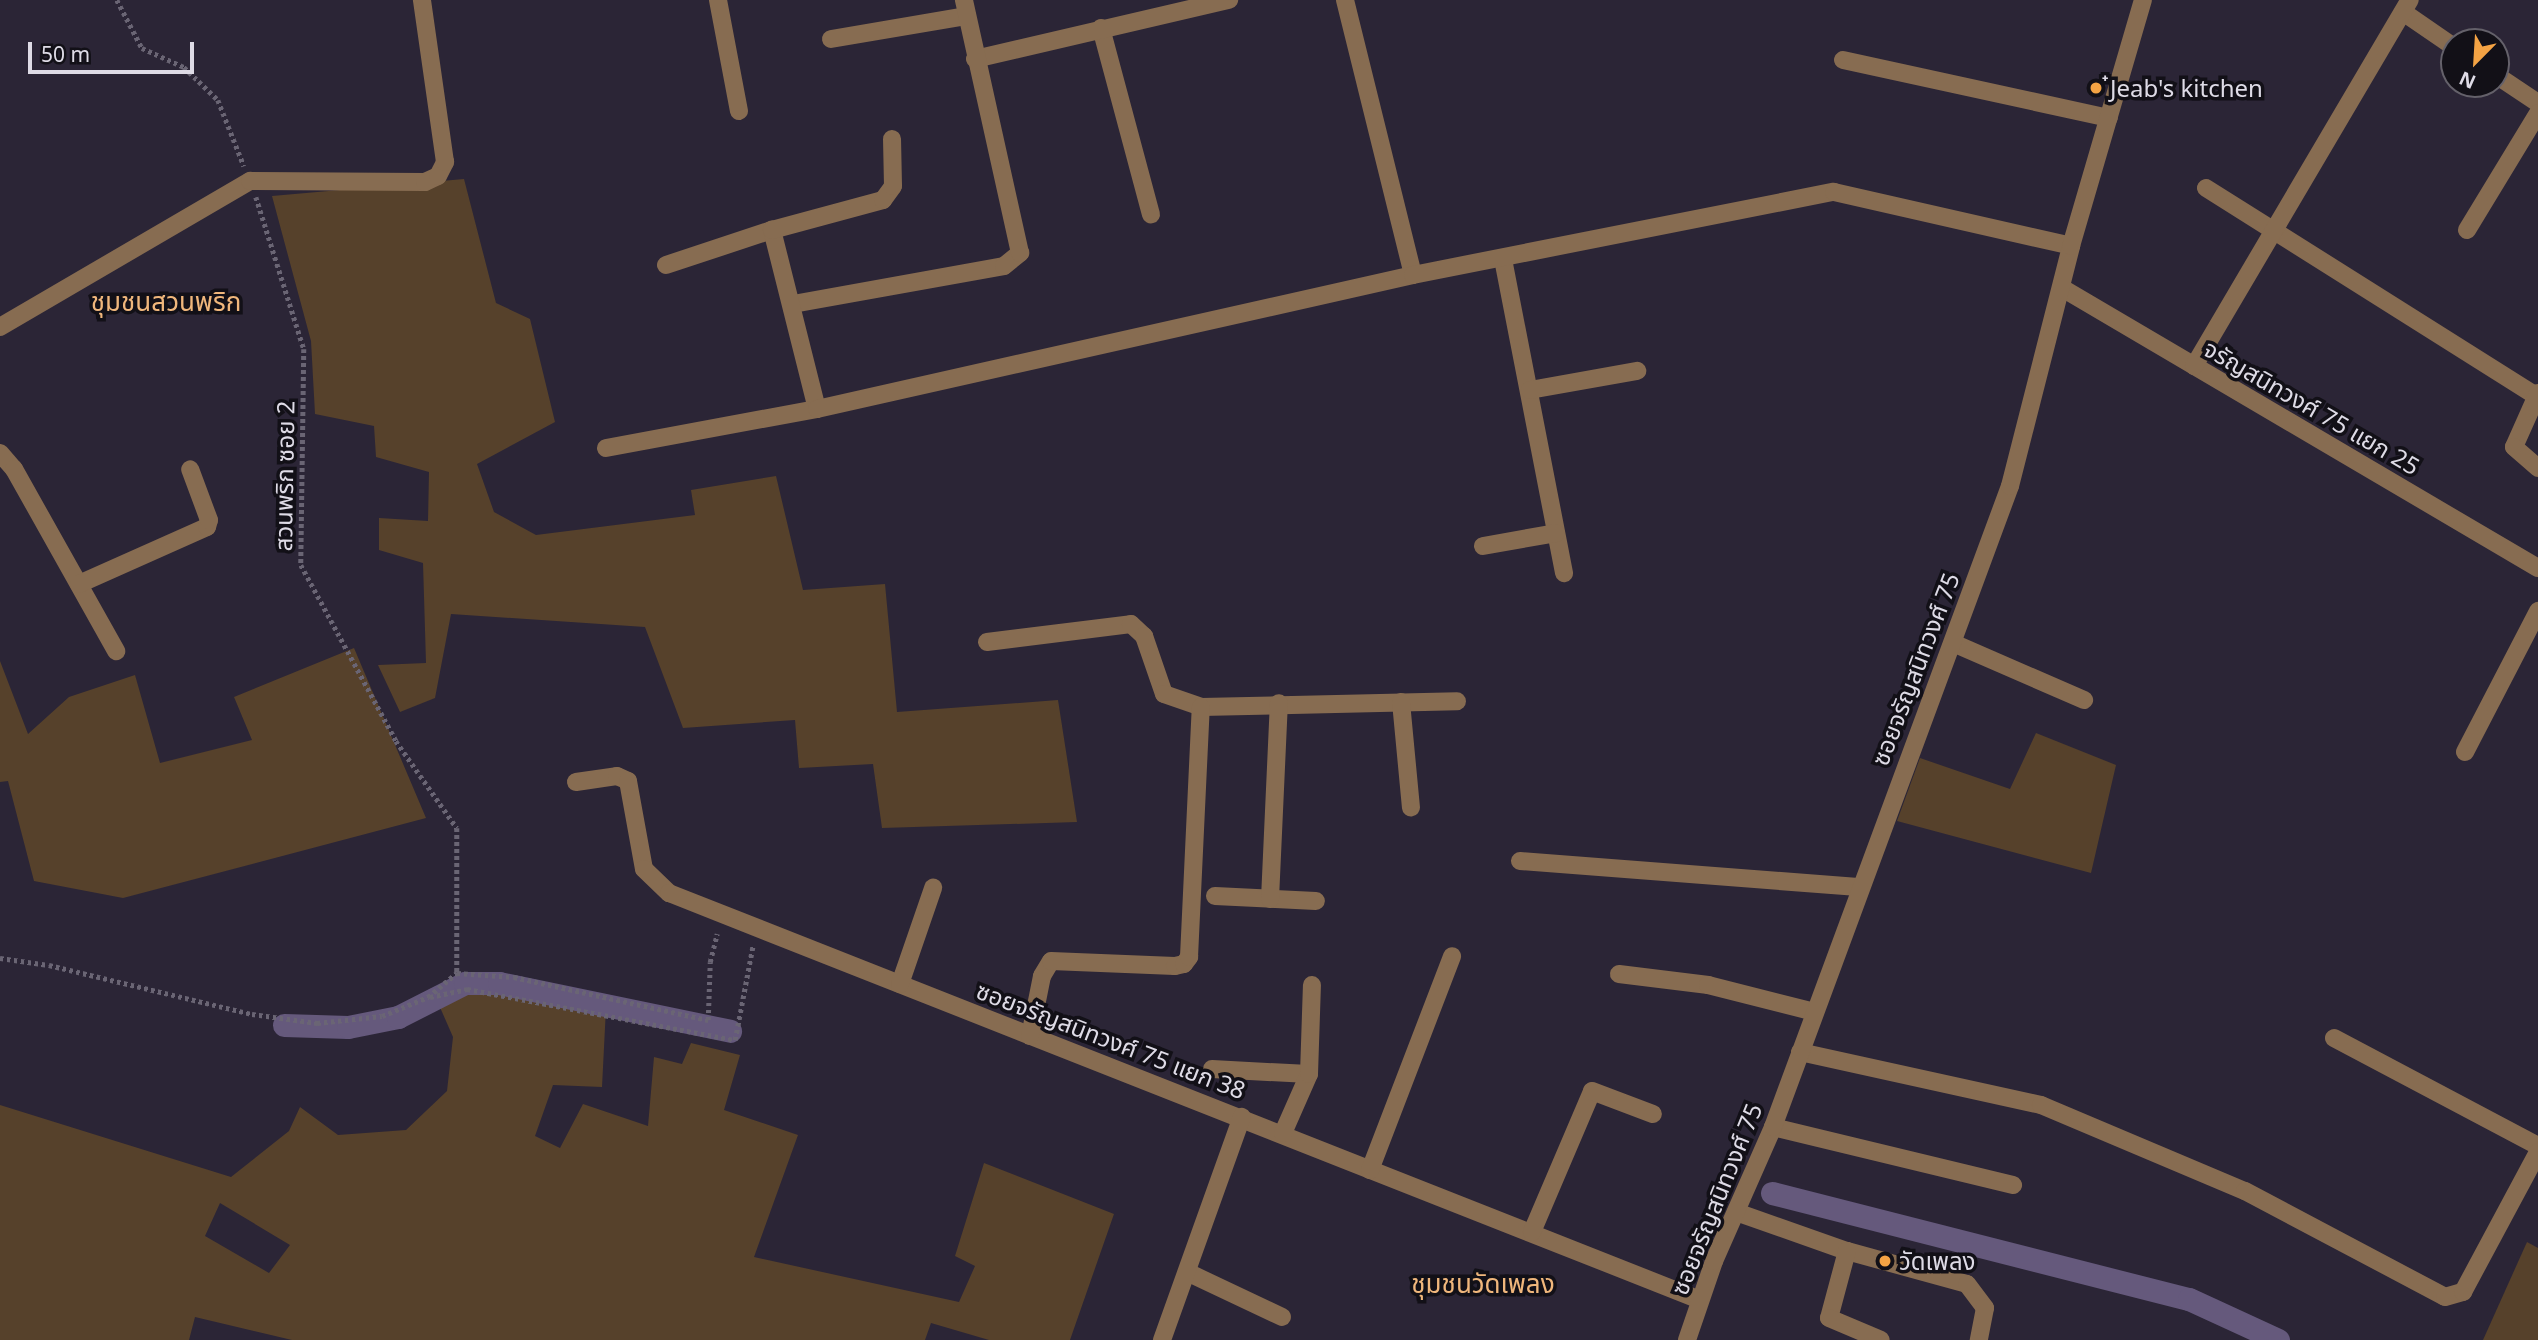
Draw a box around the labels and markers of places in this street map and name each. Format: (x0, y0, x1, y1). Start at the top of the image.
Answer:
place label: ๋Jeab's kitchen (2110, 74, 2263, 102)
marker: ๋Jeab's kitchen (2088, 80, 2104, 96)
place label: วัดเพลง (1899, 1247, 1975, 1275)
marker: วัดเพลง (1877, 1253, 1893, 1269)

